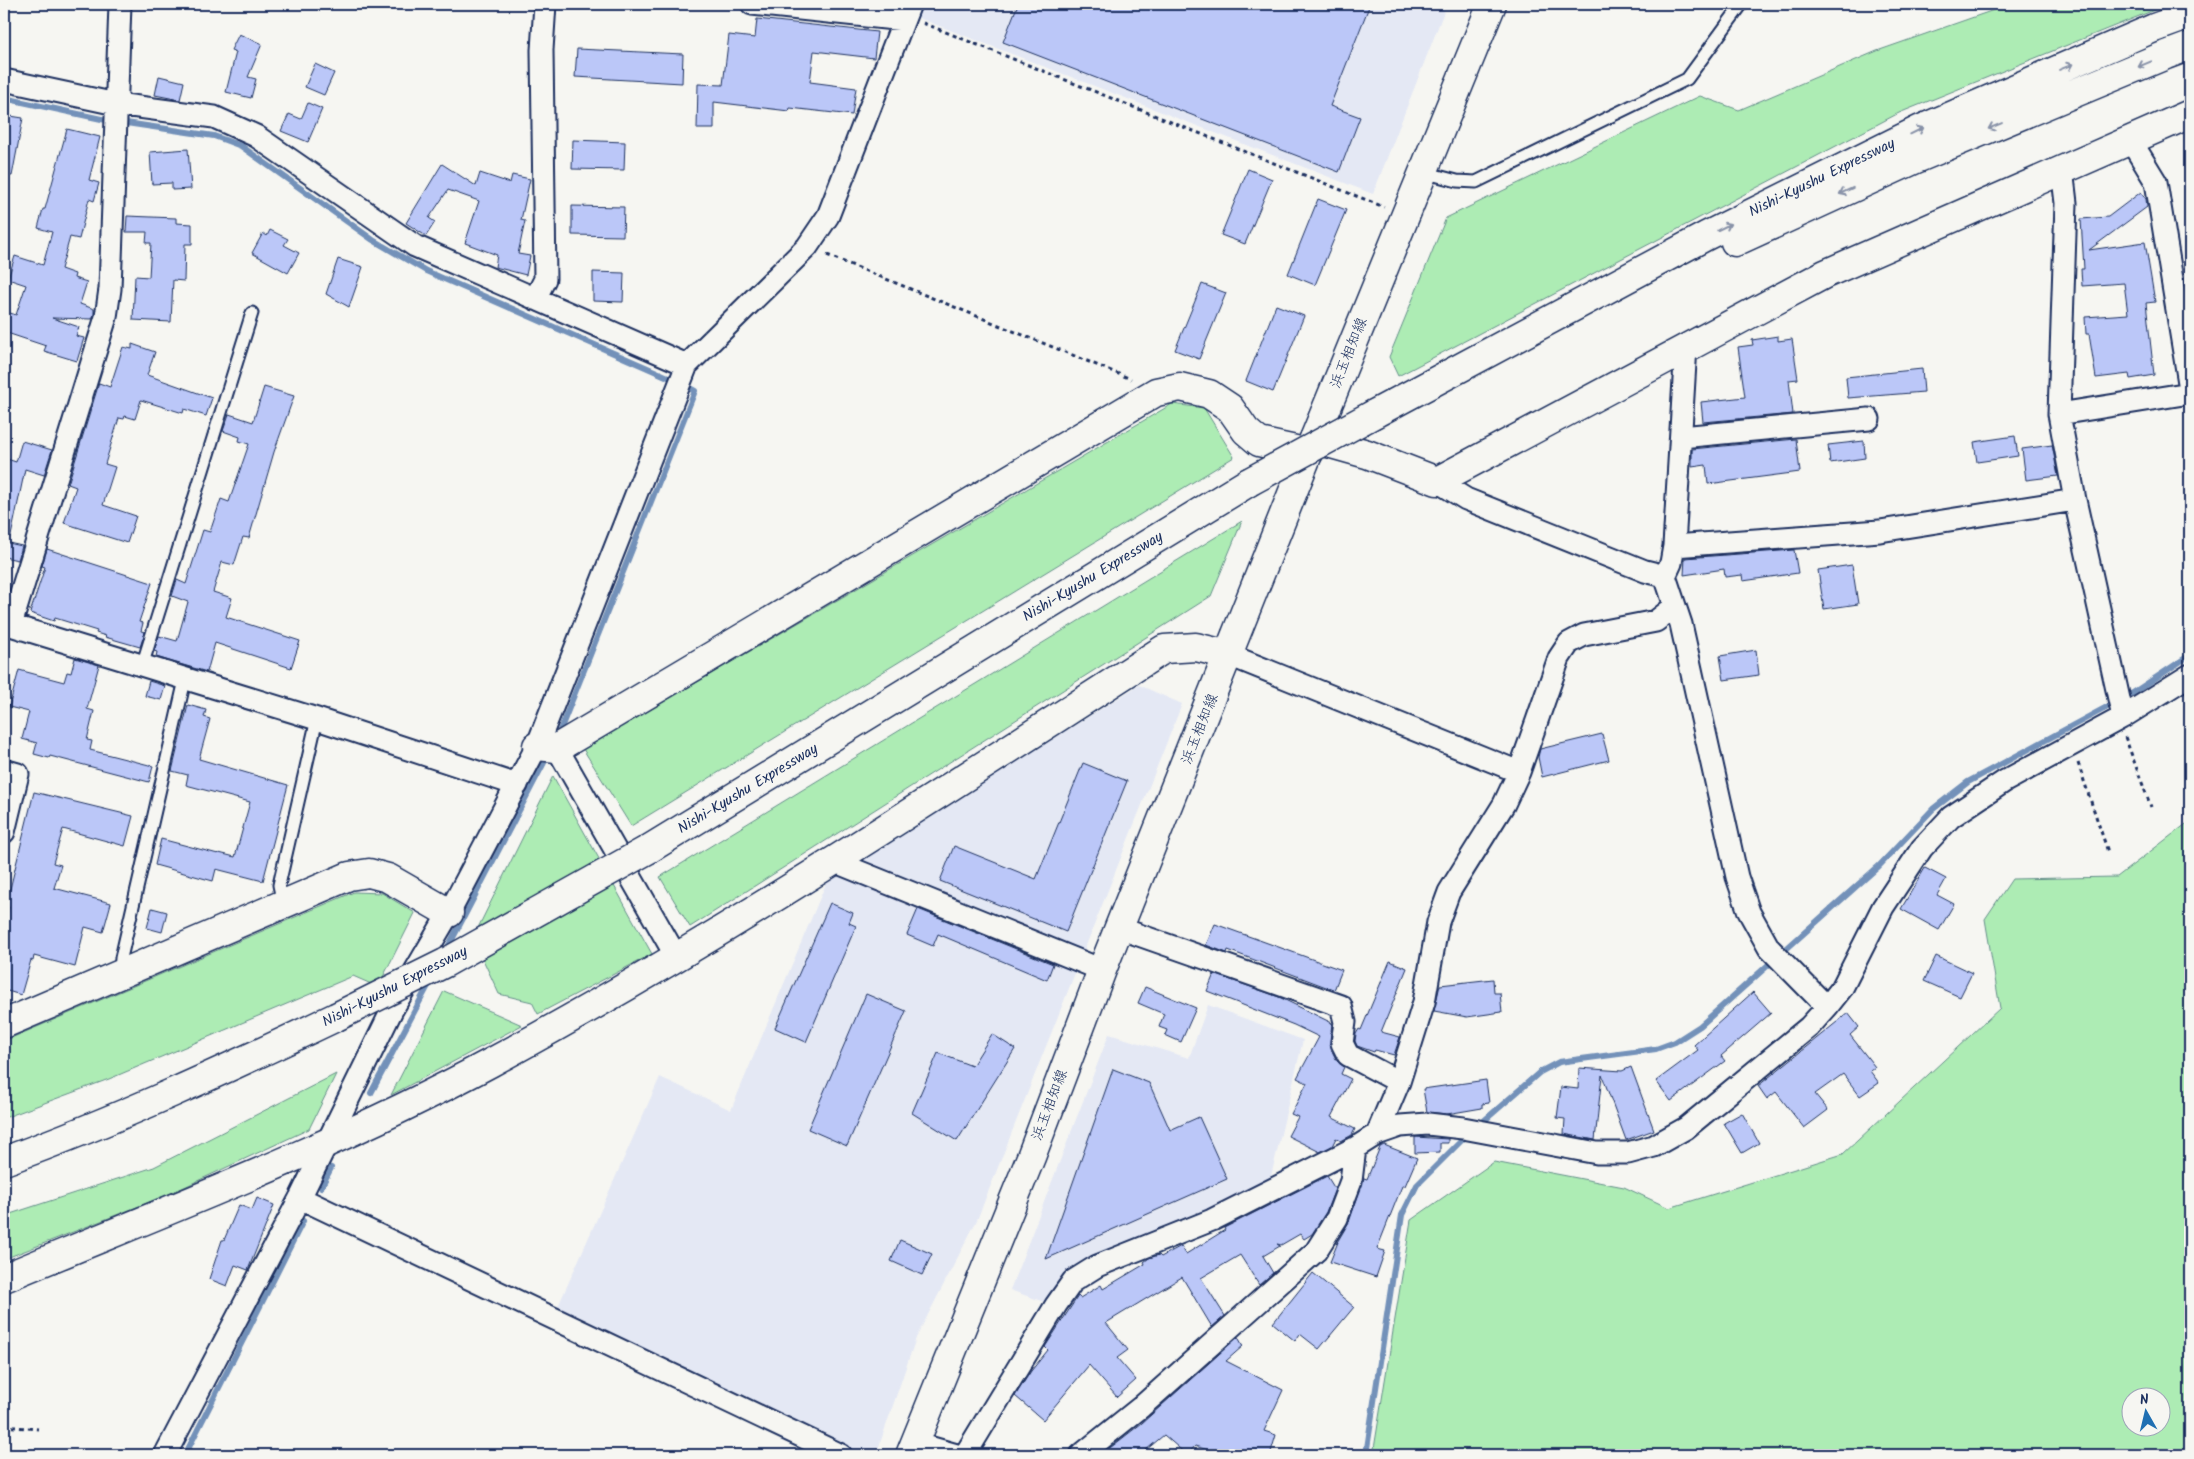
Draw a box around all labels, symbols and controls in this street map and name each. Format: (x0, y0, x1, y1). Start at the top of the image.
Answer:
one-way arrow (2138, 59, 2153, 69)
one-way arrow (2058, 61, 2073, 71)
one-way arrow (1988, 122, 2003, 132)
one-way arrow (1909, 126, 1924, 136)
street label: Nishi-Kyushu Expressway (1745, 132, 1900, 224)
one-way arrow (1839, 187, 1854, 197)
one-way arrow (1716, 222, 1731, 231)
street label: 浜玉相知線 (1324, 314, 1374, 392)
street label: Nishi-Kyushu Expressway (1018, 525, 1169, 629)
street label: 浜玉相知線 (1175, 690, 1225, 768)
street label: Nishi-Kyushu Expressway (673, 737, 824, 841)
street label: Nishi-Kyushu Expressway (318, 939, 473, 1034)
street label: 浜玉相知線 (1025, 1066, 1075, 1144)
north arrow (2122, 1386, 2172, 1436)
text: N (2138, 1389, 2150, 1412)

